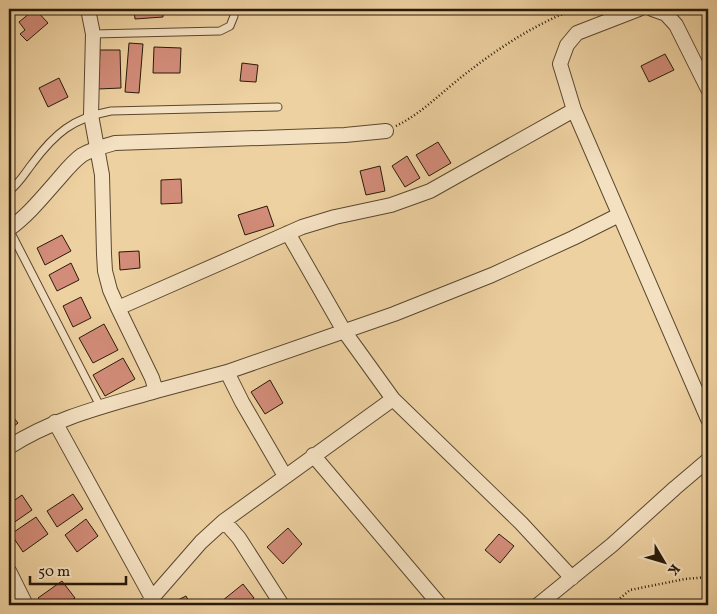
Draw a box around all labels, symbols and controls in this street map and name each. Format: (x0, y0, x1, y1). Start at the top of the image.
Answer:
north arrow (640, 536, 690, 586)
scale bar (30, 554, 126, 586)
text: K (662, 559, 684, 579)
text: 50 m (38, 562, 70, 583)

